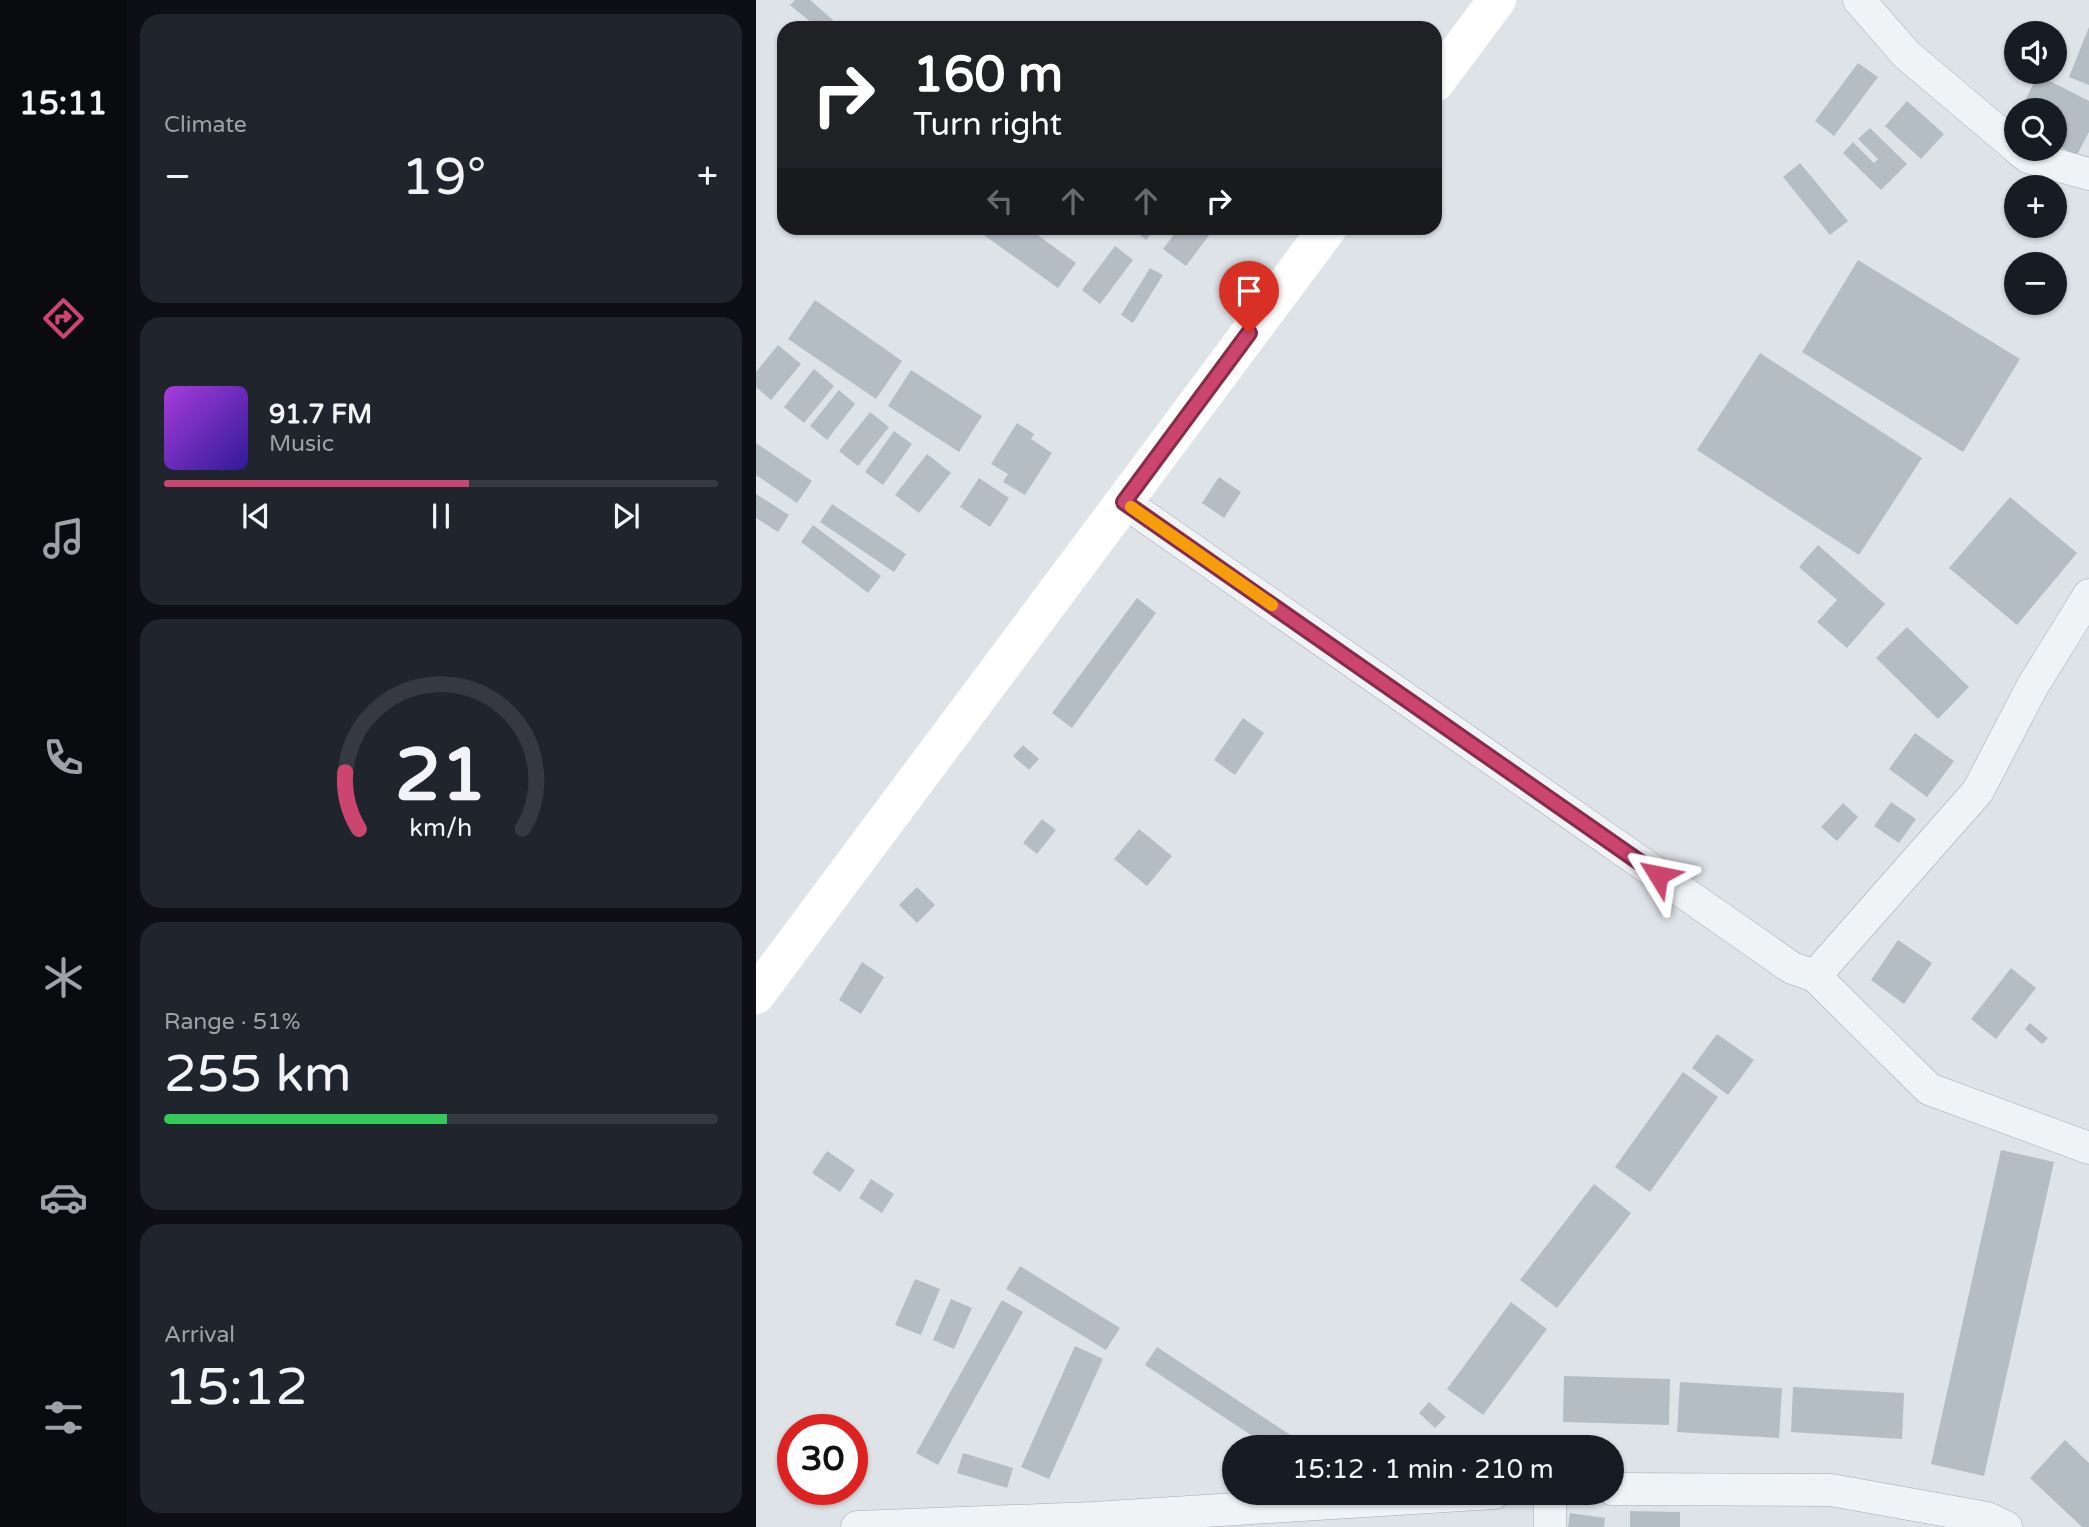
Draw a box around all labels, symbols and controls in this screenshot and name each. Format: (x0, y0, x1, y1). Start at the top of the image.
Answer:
map controls (2004, 21, 2067, 315)
button: sound (2004, 21, 2067, 84)
text: 160 m (913, 46, 1063, 105)
icon: right (798, 49, 889, 140)
text: 15:11 (19, 85, 107, 123)
button: search (2004, 98, 2067, 161)
text: Turn right (913, 106, 1062, 144)
text: Climate (164, 111, 247, 139)
text: 19° (401, 146, 486, 209)
text: − (164, 154, 191, 200)
text: + (697, 154, 718, 200)
button: + (2004, 175, 2067, 238)
icon: left (981, 182, 1019, 220)
icon: ahead (1054, 182, 1092, 220)
icon: ahead (1127, 182, 1165, 220)
icon: right (1200, 182, 1238, 220)
button: − (2004, 252, 2067, 315)
pin (1219, 261, 1279, 333)
icon: arrive (1230, 272, 1268, 310)
icon: directions (39, 294, 88, 343)
text: 91.7 FM (269, 399, 372, 430)
text: Music (269, 430, 334, 458)
icon: previous (237, 497, 275, 535)
icon: pause (422, 497, 460, 535)
icon: next (607, 497, 645, 535)
icon: music (39, 514, 88, 563)
icon: phone (39, 733, 88, 782)
text: 21 (395, 733, 487, 821)
text: km/h (410, 813, 472, 843)
position arrow (1621, 838, 1695, 912)
icon: climate (39, 953, 88, 1002)
text: Range · 51% (164, 1008, 300, 1036)
text: 255 km (164, 1043, 352, 1106)
icon: car (39, 1173, 88, 1222)
text: Arrival (164, 1321, 235, 1349)
text: 15:12 (164, 1356, 308, 1419)
icon: filters (39, 1393, 88, 1442)
speed limit sign: 30 (777, 1414, 868, 1505)
text: 15:12 · 1 min · 210 m (1292, 1454, 1554, 1485)

